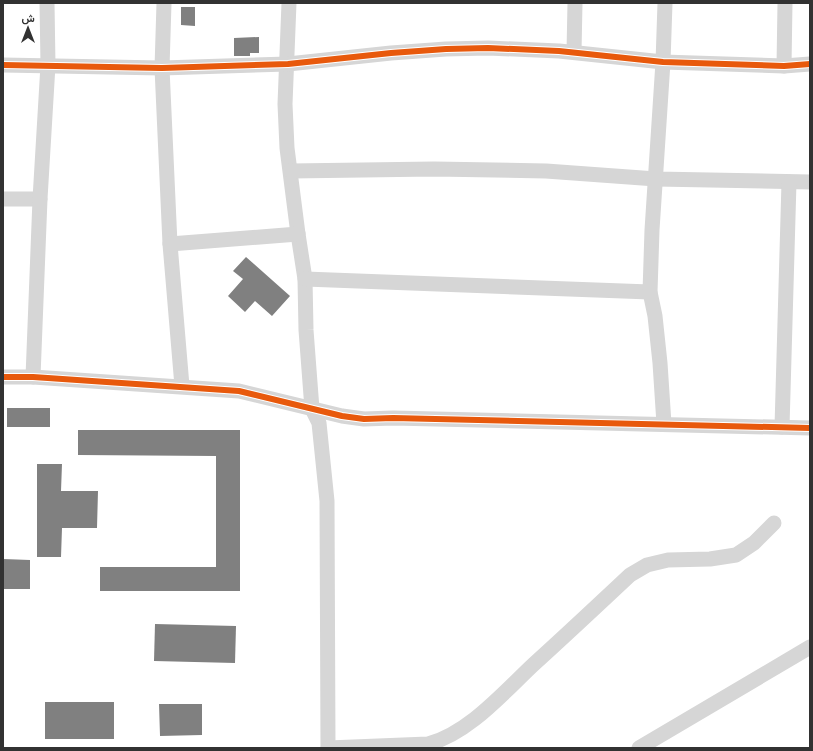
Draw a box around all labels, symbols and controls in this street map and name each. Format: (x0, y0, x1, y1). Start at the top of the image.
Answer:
north arrow (8, 8, 48, 48)
text: ش (21, 11, 35, 25)

